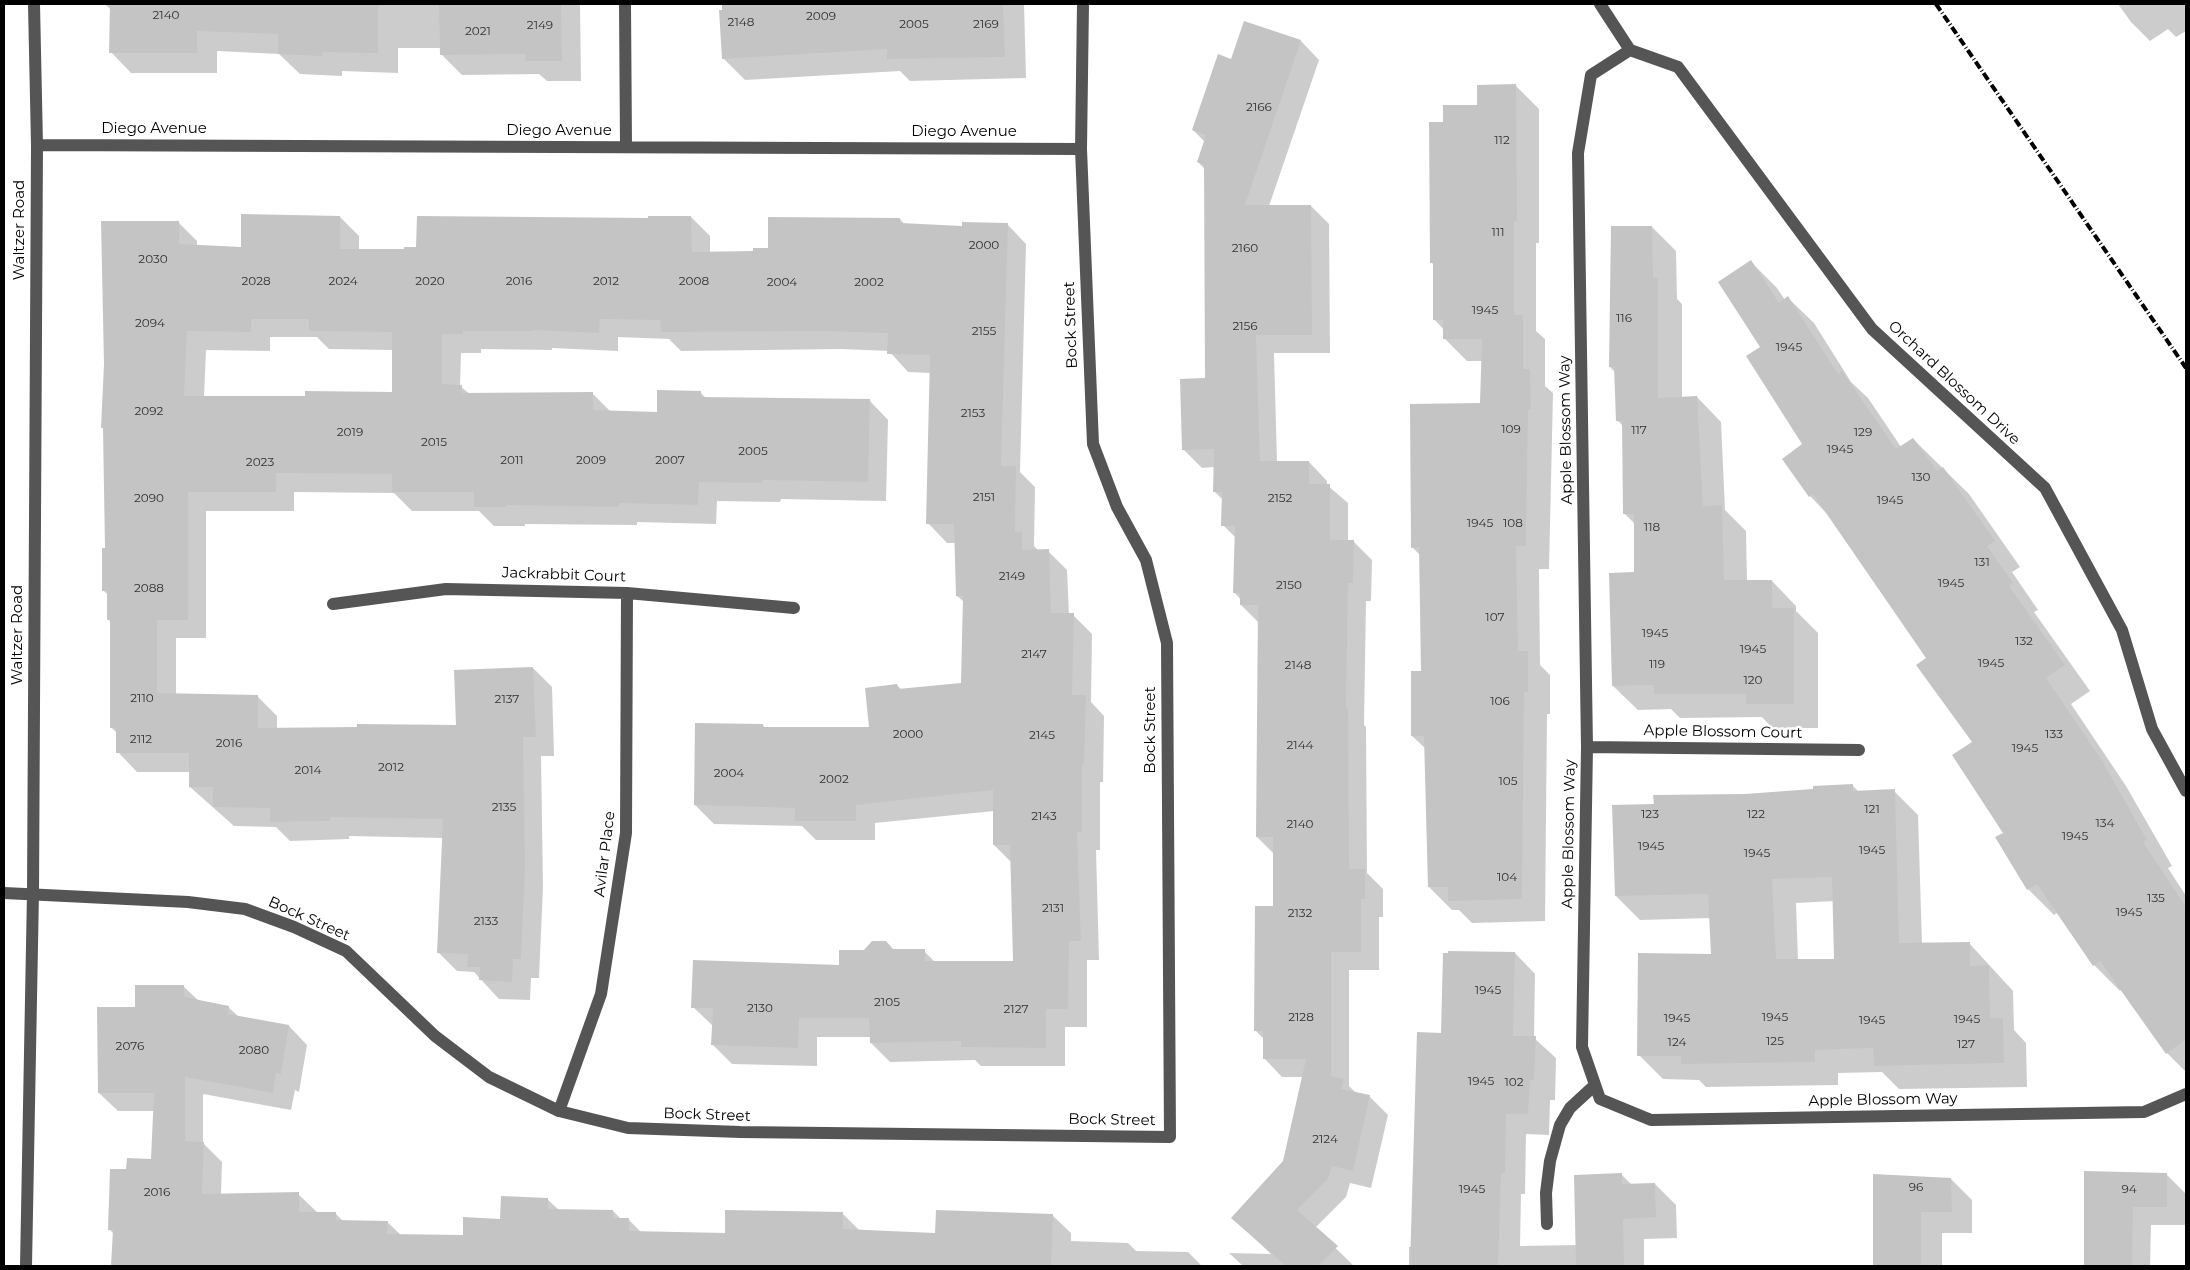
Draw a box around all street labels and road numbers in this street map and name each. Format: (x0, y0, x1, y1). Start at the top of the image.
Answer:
street label: Diego Avenue (101, 120, 207, 138)
street label: Diego Avenue (506, 122, 612, 140)
street label: Diego Avenue (911, 123, 1017, 141)
street label: Waltzer Road (11, 180, 29, 280)
street label: Bock Street (1060, 281, 1082, 369)
street label: Orchard Blossom Drive (1884, 317, 2024, 449)
street label: Apple Blossom Way (1556, 355, 1576, 505)
street label: Jackrabbit Court (502, 564, 626, 586)
street label: Waltzer Road (9, 585, 27, 685)
street label: Bock Street (1142, 686, 1160, 774)
street label: Apple Blossom Court (1643, 722, 1803, 742)
street label: Apple Blossom Way (1559, 759, 1579, 909)
street label: Avilar Place (591, 810, 619, 898)
street label: Bock Street (265, 893, 353, 945)
street label: Apple Blossom Way (1808, 1090, 1958, 1110)
street label: Bock Street (663, 1104, 751, 1126)
street label: Bock Street (1068, 1110, 1156, 1130)

